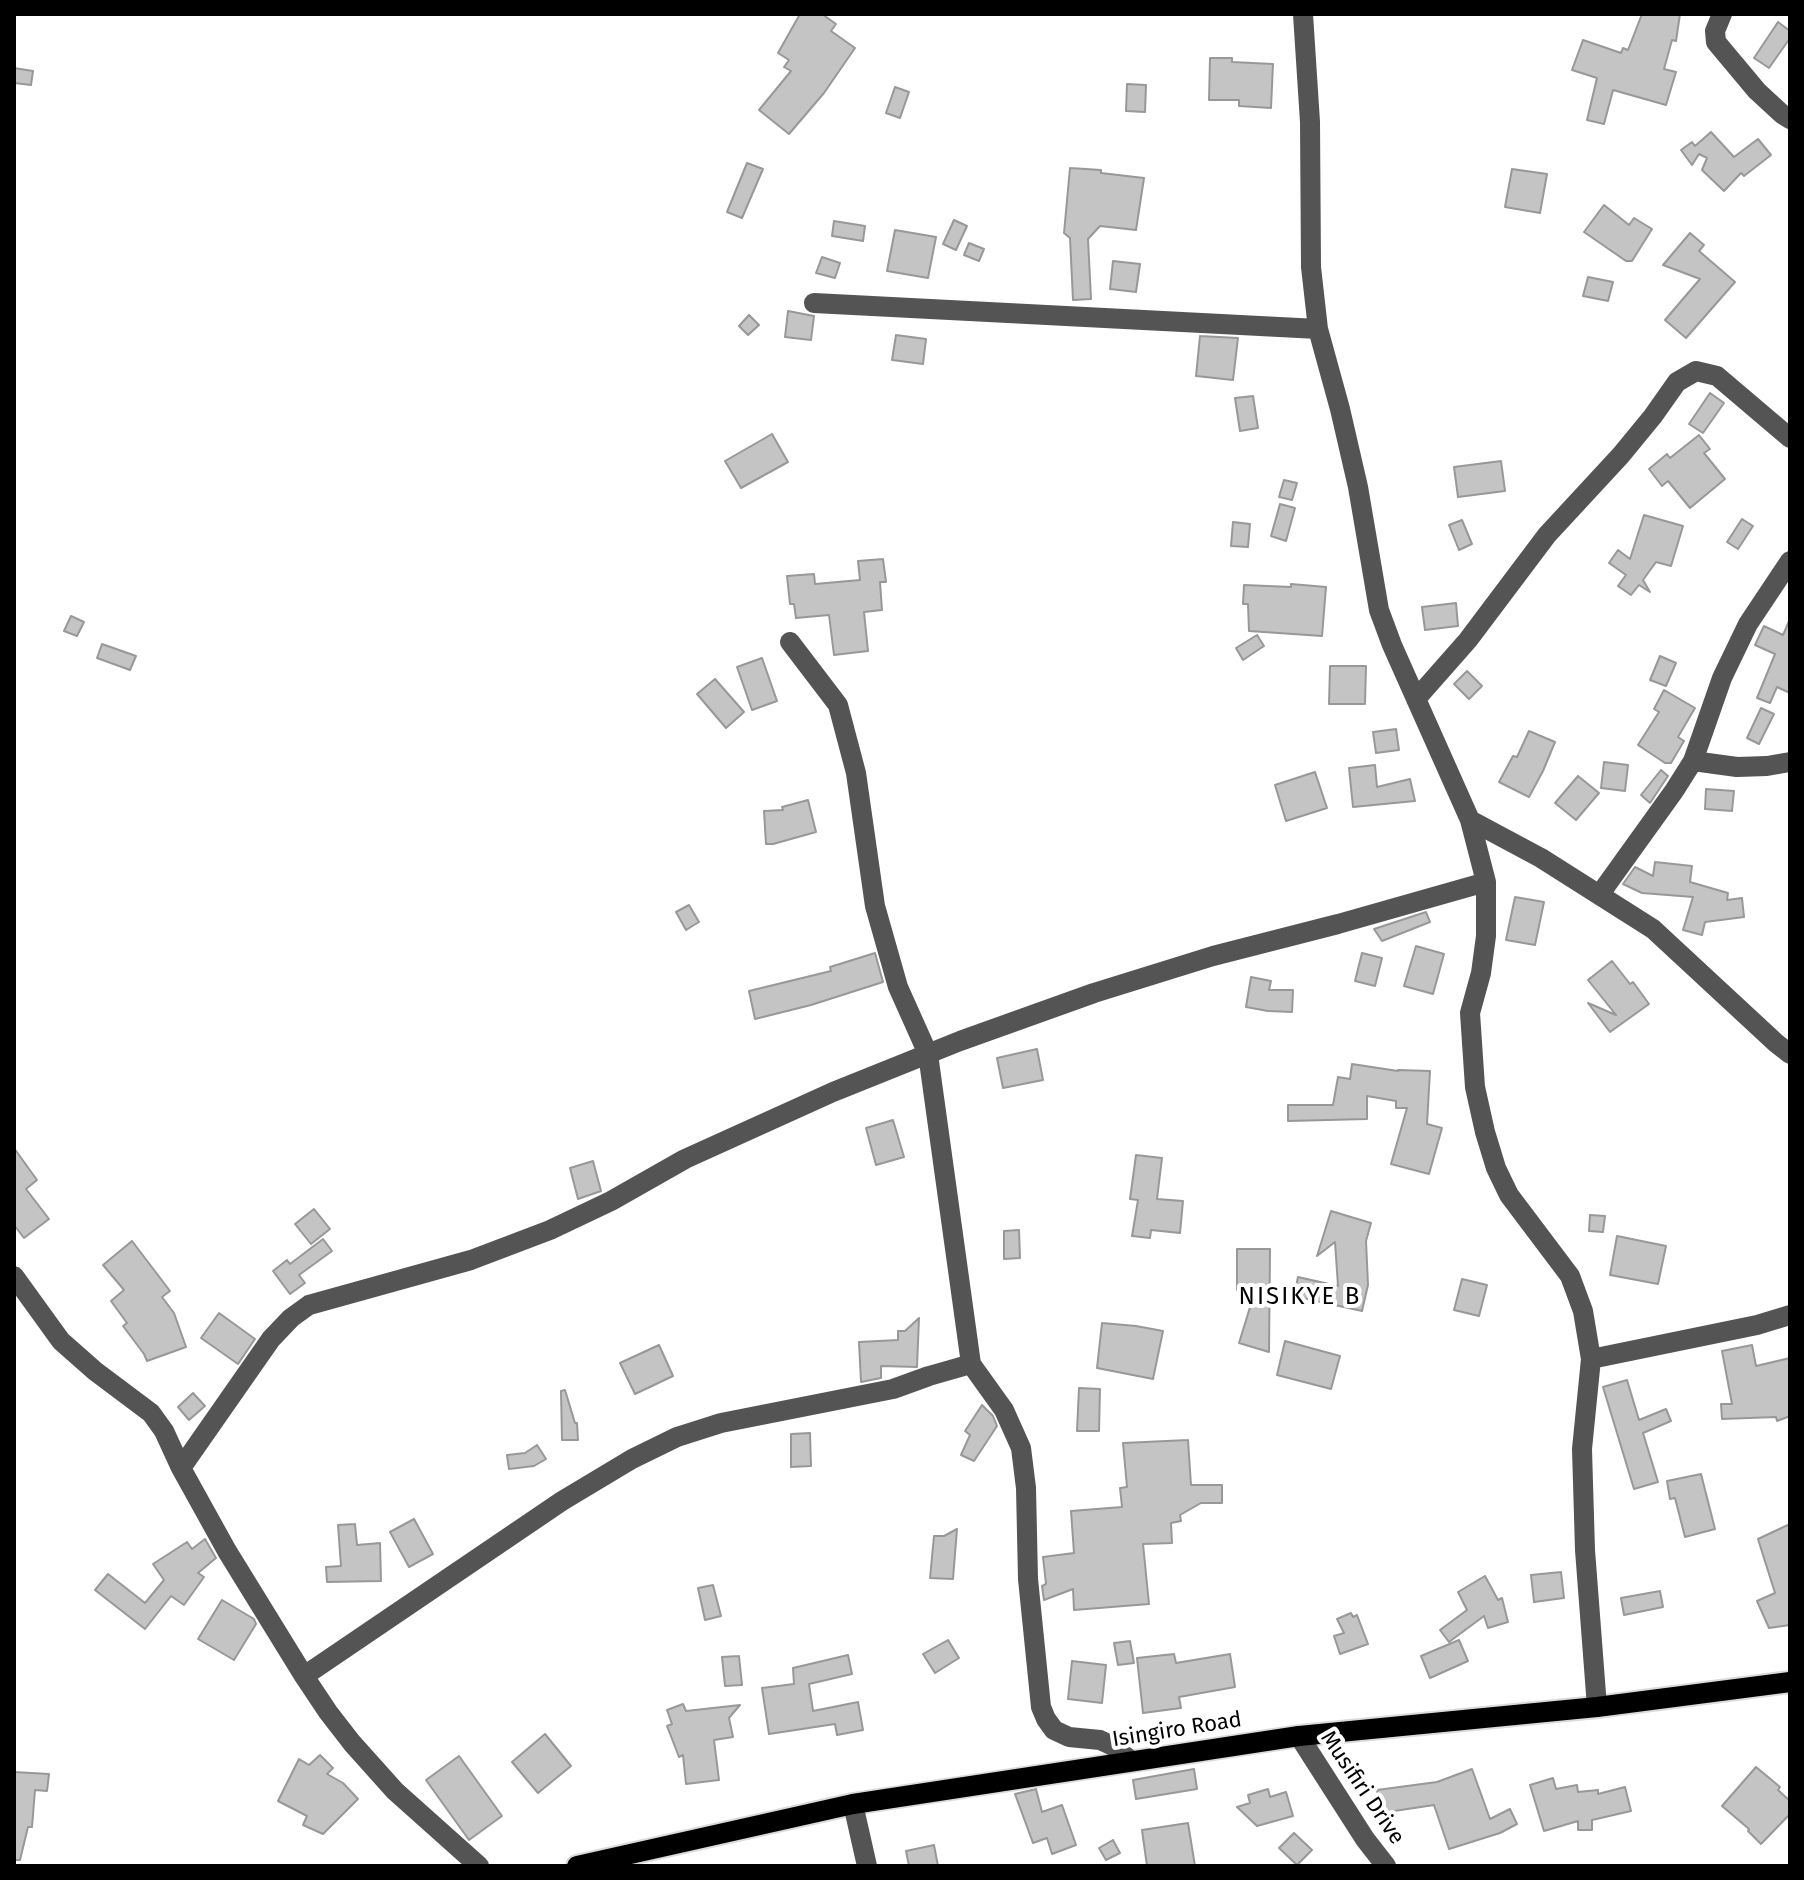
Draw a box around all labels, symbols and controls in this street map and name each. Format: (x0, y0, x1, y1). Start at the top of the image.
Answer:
district label: NISIKYE B (1239, 1283, 1361, 1311)
street label: Isingiro Road (1110, 1707, 1244, 1753)
street label: Musifiri Drive (1314, 1726, 1410, 1850)

